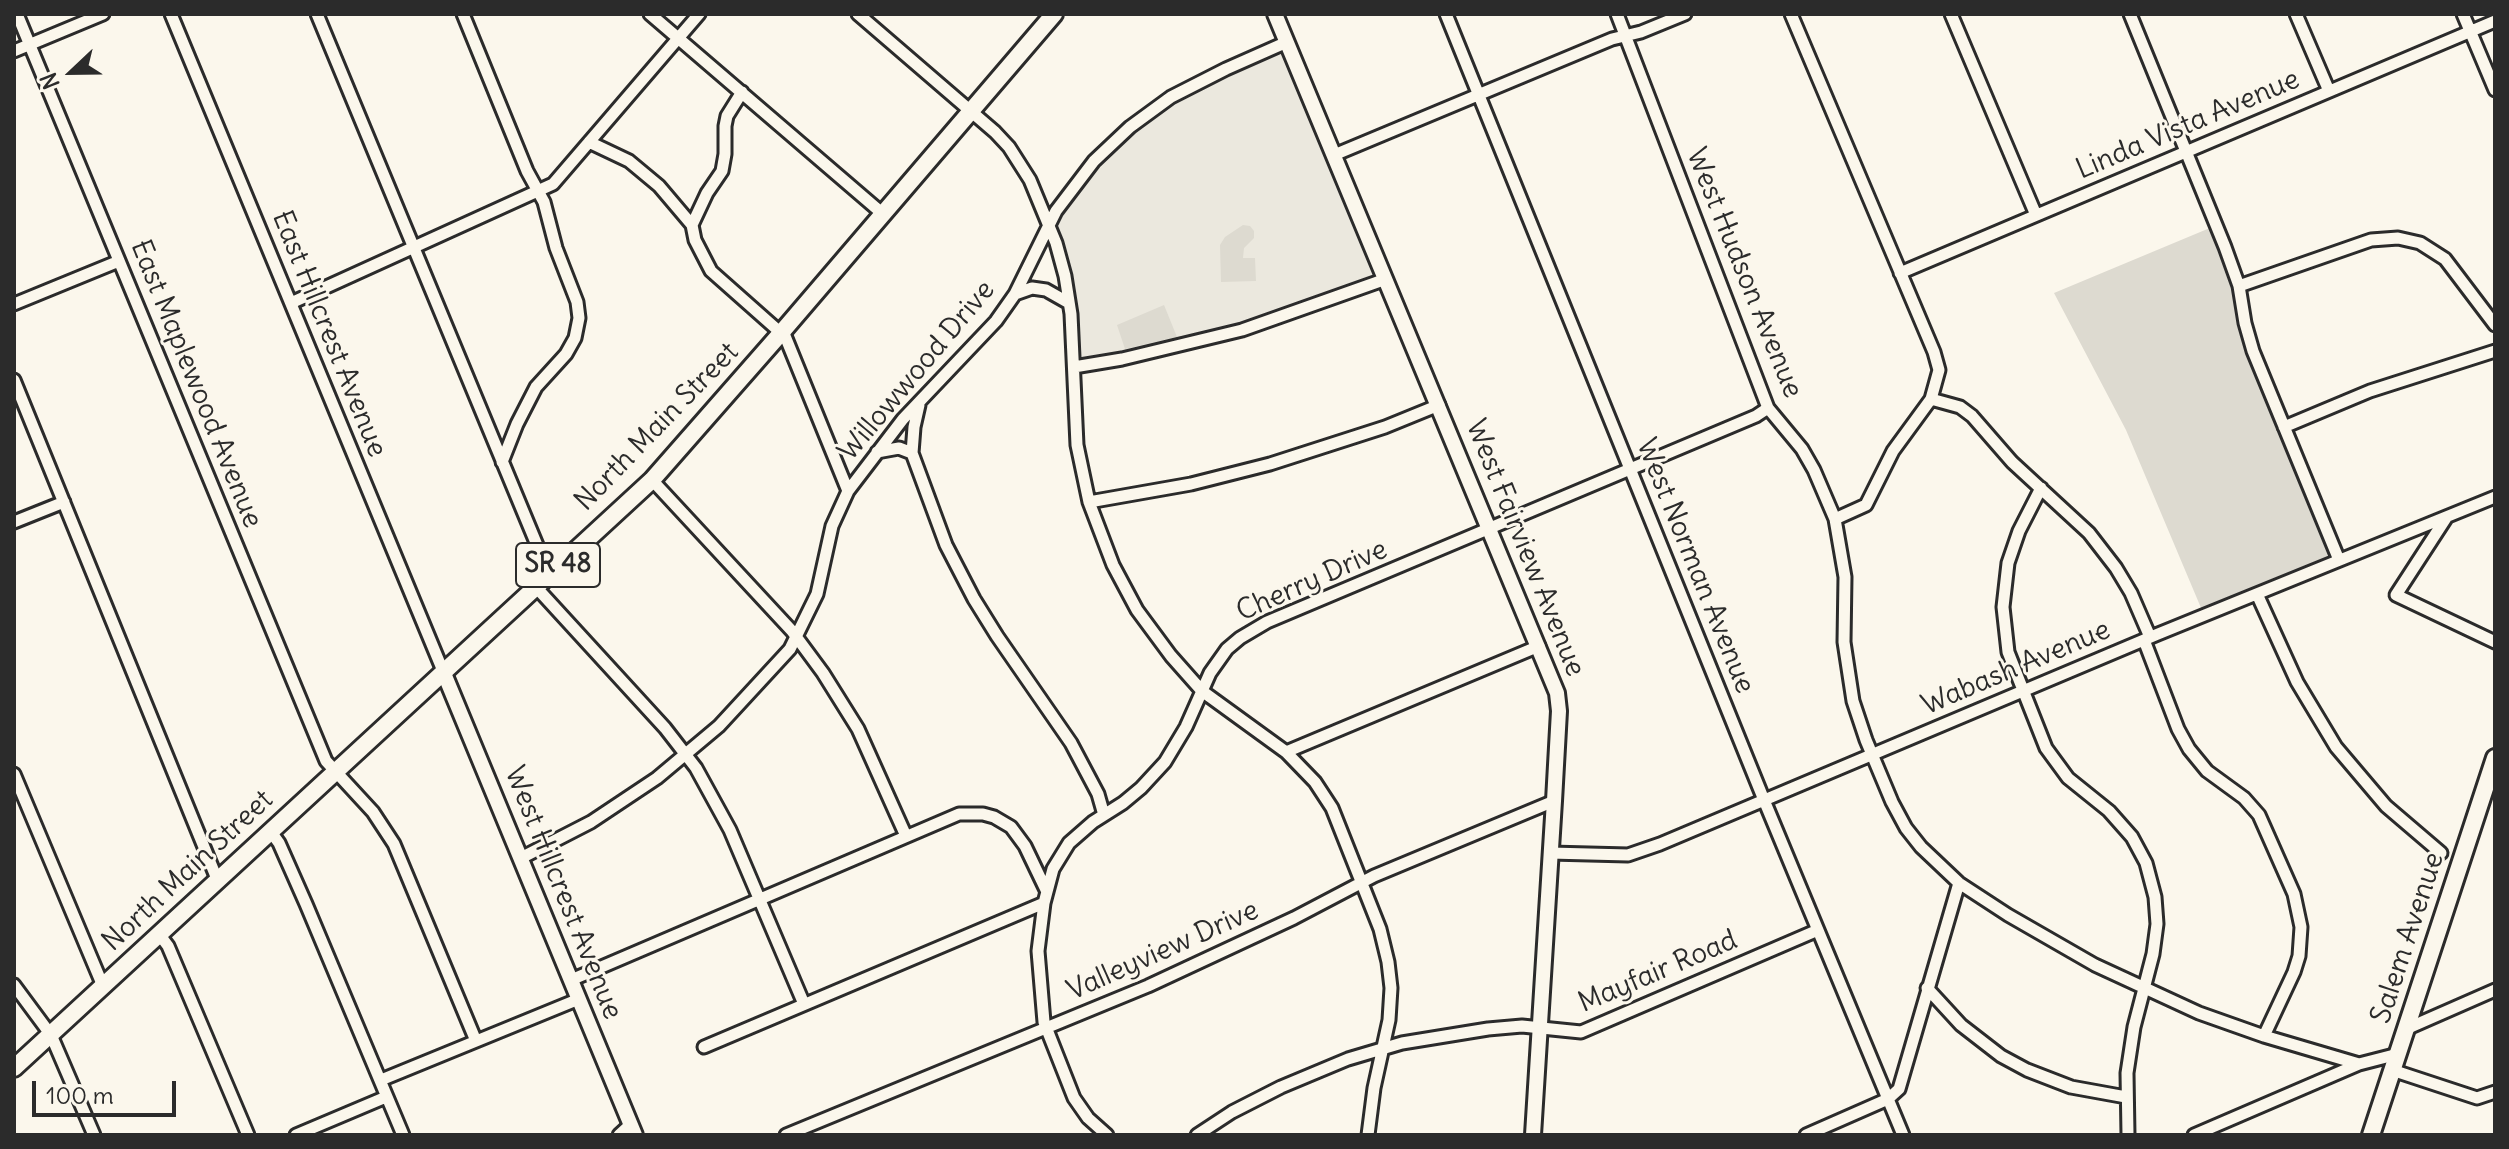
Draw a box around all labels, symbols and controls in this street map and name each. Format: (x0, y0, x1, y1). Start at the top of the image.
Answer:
north arrow (32, 32, 112, 112)
street label: Linda Vista Avenue (2071, 63, 2305, 187)
text: N (34, 69, 66, 93)
street label: West Hudson Avenue (1679, 143, 1809, 403)
street label: East Hillcrest Avenue (264, 206, 394, 462)
street label: East Maplewood Avenue (123, 235, 269, 533)
street label: Willowwood Drive (832, 274, 1002, 468)
street label: North Main Street (568, 336, 746, 518)
street label: West Fairview Avenue (1458, 415, 1592, 681)
street label: West Norman Avenue (1628, 434, 1762, 698)
street label: Cherry Drive (1231, 533, 1393, 629)
road number: SR 48 (516, 543, 600, 587)
street label: Wabash Avenue (1917, 613, 2115, 723)
street label: West Hillcrest Avenue (497, 762, 629, 1024)
street label: North Main Street (96, 783, 280, 959)
street label: Salem Avenue (2365, 848, 2451, 1028)
street label: Valleyview Drive (1062, 894, 1264, 1008)
street label: Mayfair Road (1574, 924, 1742, 1020)
scale bar (36, 1065, 180, 1115)
text: 100 m (46, 1080, 114, 1110)

